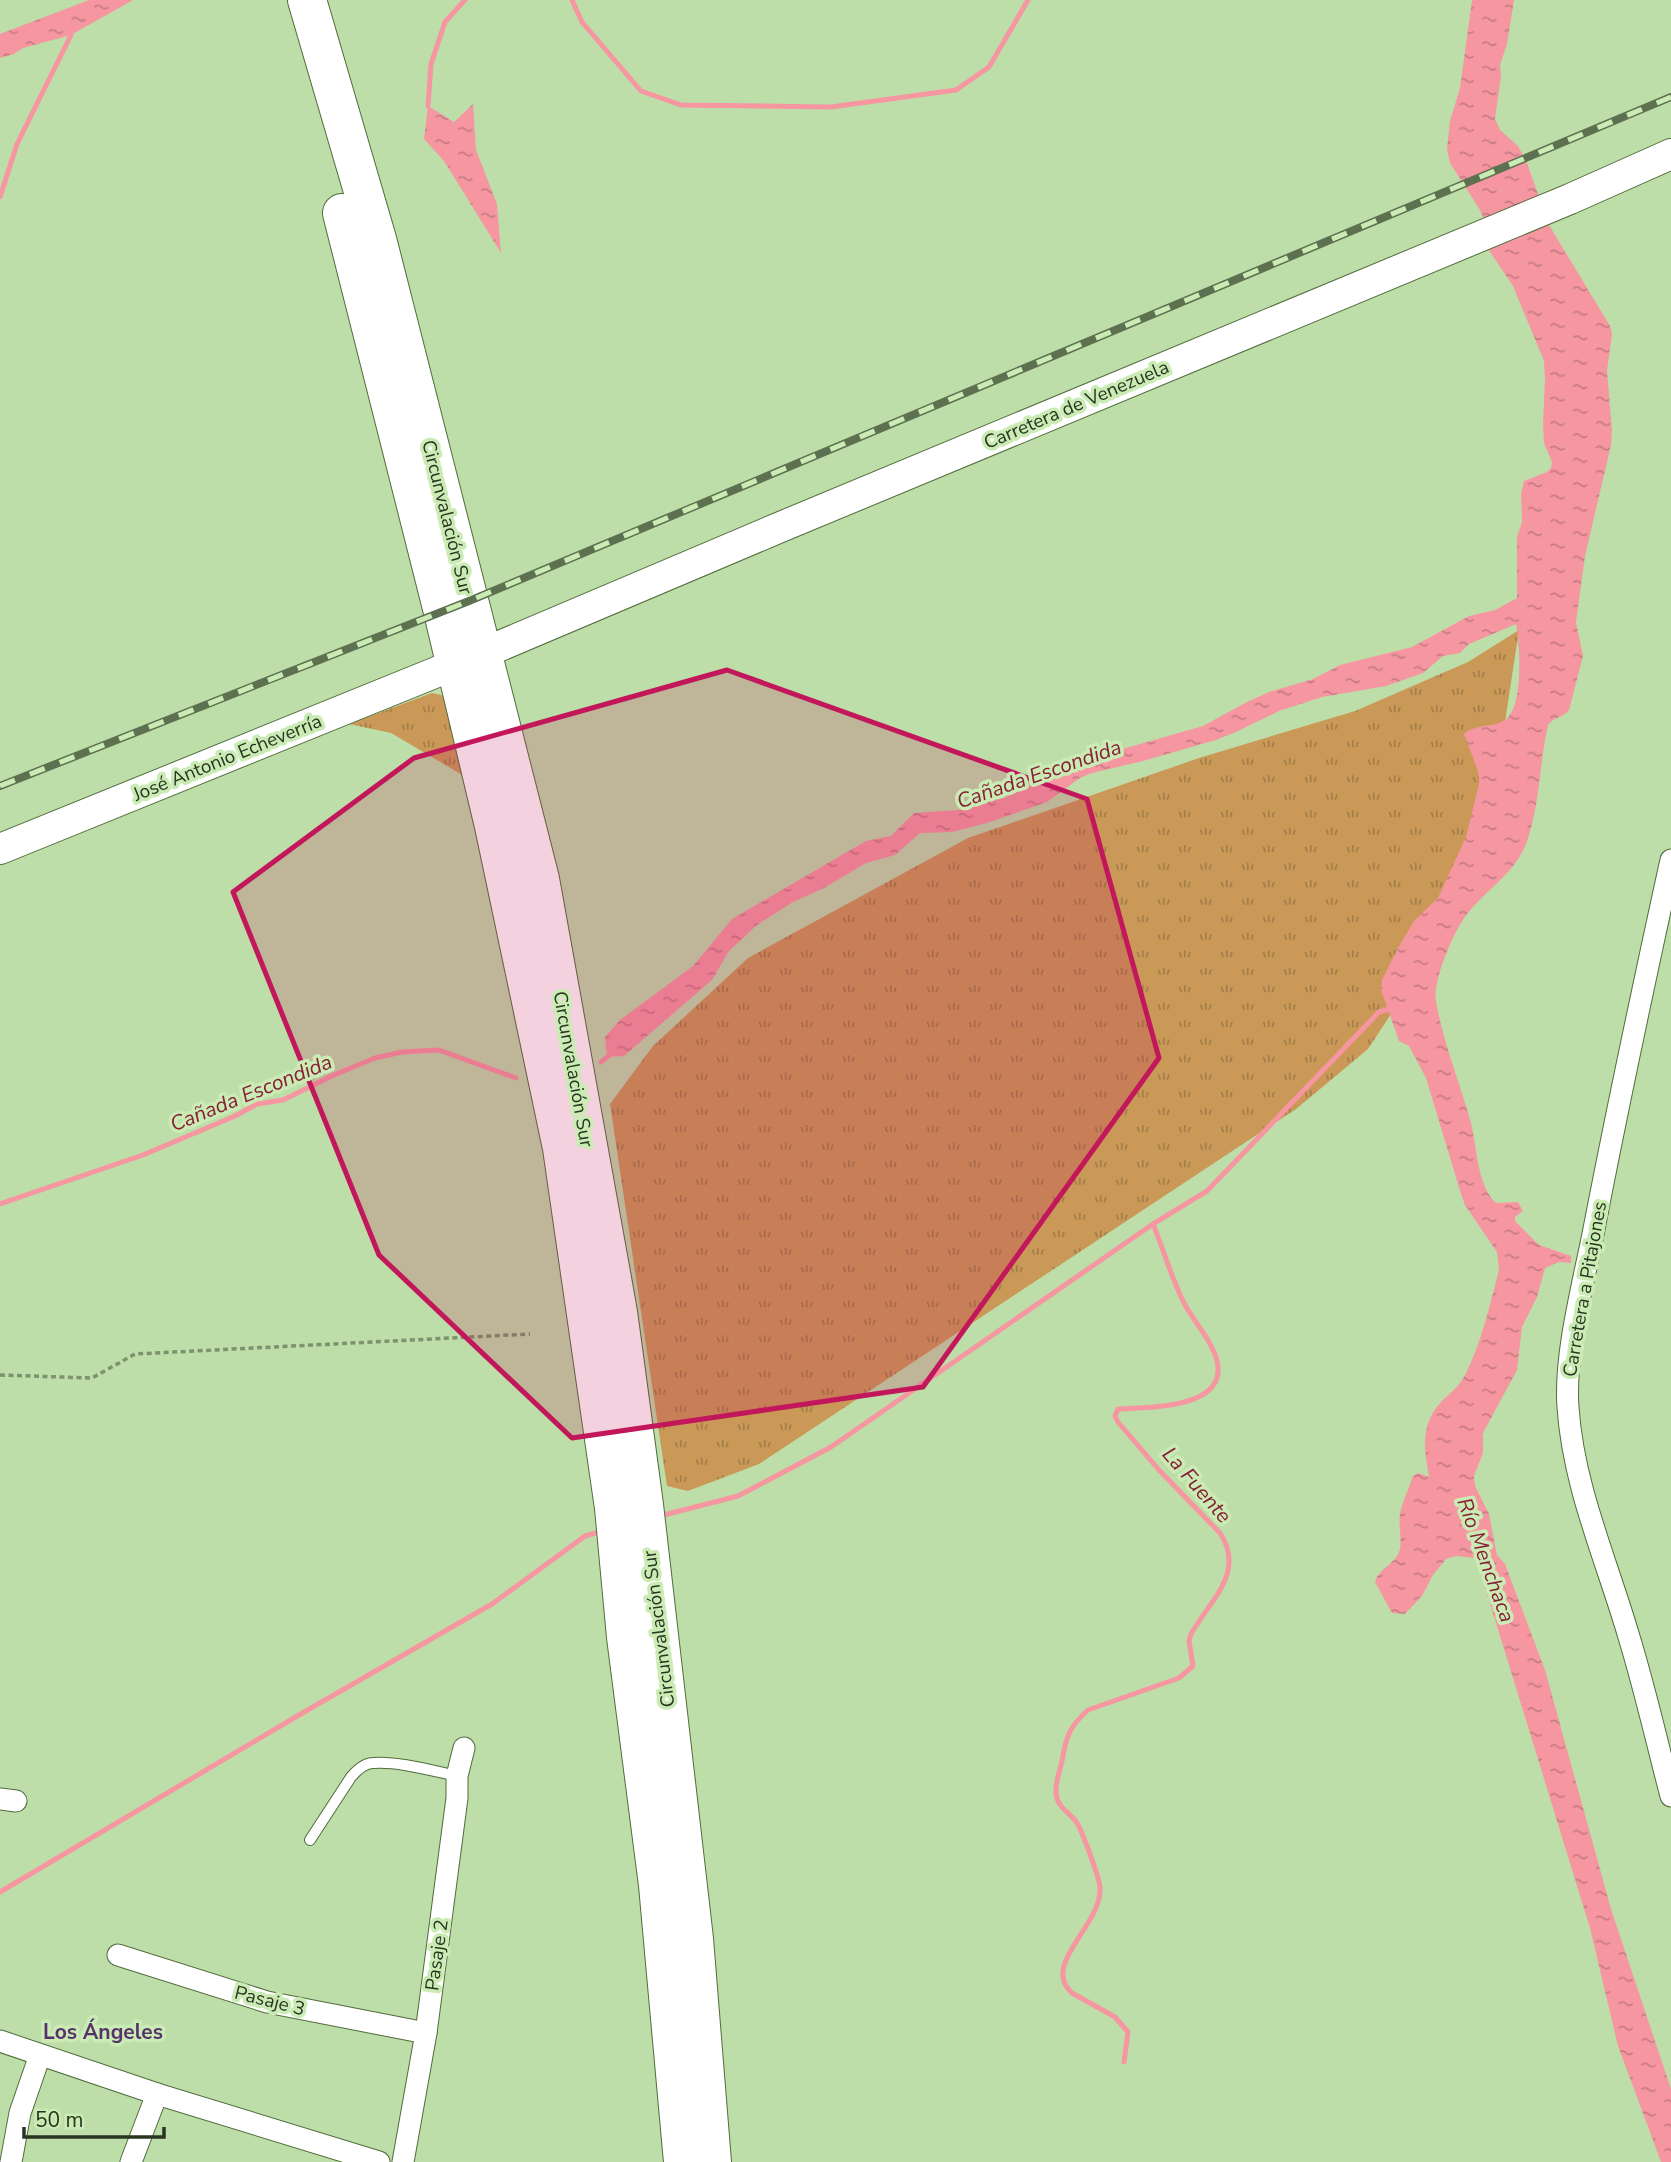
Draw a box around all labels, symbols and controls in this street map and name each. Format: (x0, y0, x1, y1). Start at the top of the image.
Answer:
street label: Carretera de Venezuela (980, 354, 1173, 456)
street label: Circunvalación Sur (415, 437, 479, 597)
street label: José Antonio Echeverría (128, 708, 326, 808)
water label: Cañada Escondida (953, 733, 1125, 815)
street label: Circunvalación Sur (546, 989, 600, 1149)
water label: Cañada Escondida (166, 1048, 336, 1138)
street label: Carretera a Pitajones (1557, 1199, 1613, 1379)
water label: La Fuente (1156, 1441, 1238, 1529)
water label: Río Menchaca (1451, 1494, 1521, 1626)
street label: Circunvalación Sur (636, 1549, 682, 1709)
street label: Pasaje 2 (419, 1918, 455, 1992)
street label: Pasaje 3 (232, 1980, 308, 2022)
district label: Los Ángeles (43, 2018, 163, 2046)
scale bar (24, 2096, 164, 2140)
text: 50 m (35, 2106, 84, 2134)

